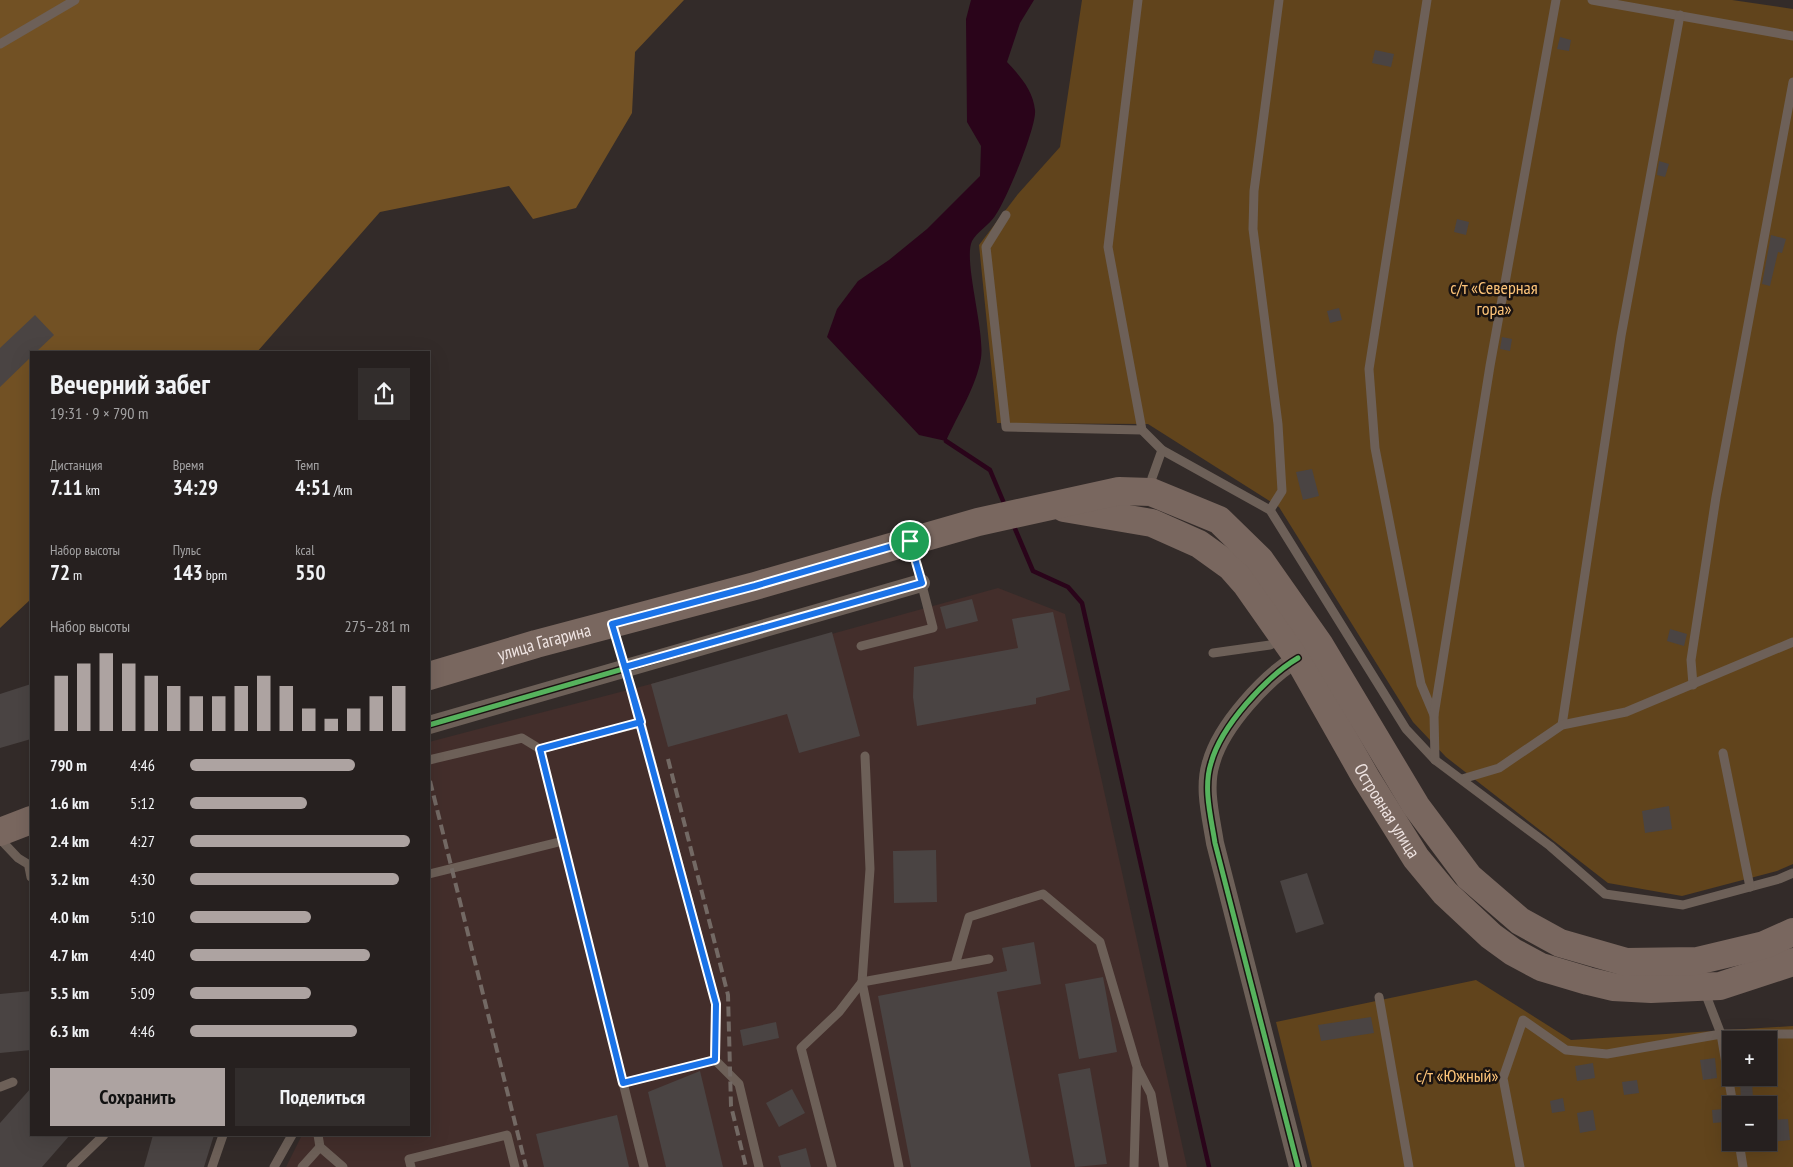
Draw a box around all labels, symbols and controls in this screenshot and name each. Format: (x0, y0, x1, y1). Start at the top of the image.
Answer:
park label: с/т «Северная гора» (1450, 276, 1538, 320)
text: Вечерний забег (50, 365, 210, 402)
button: share (358, 368, 410, 420)
text: 19:31 · 9 × 790 m (50, 403, 148, 423)
text: Дистанция (50, 456, 103, 474)
text: Время (173, 456, 204, 474)
text: Темп (295, 456, 319, 474)
text: 7.11 (50, 474, 82, 501)
text: 34:29 (173, 474, 218, 501)
text: 4:51 (295, 474, 331, 501)
text: km (82, 481, 100, 499)
text: /km (331, 481, 352, 499)
pin (889, 520, 931, 562)
icon: arrive (896, 527, 924, 555)
text: Набор высоты (50, 541, 120, 559)
text: Пульс (173, 541, 201, 559)
text: kcal (295, 541, 314, 559)
text: 72 (50, 559, 70, 586)
text: 143 (173, 559, 203, 586)
text: 550 (295, 559, 325, 586)
text: m (70, 566, 82, 584)
text: bpm (203, 566, 227, 584)
text: Набор высоты (50, 616, 130, 636)
text: 275–281 m (345, 616, 410, 636)
street label: улица Гагарина (494, 618, 593, 666)
text: 790 m (50, 755, 87, 775)
text: 4:46 (130, 755, 155, 775)
street label: Островная улица (1349, 759, 1425, 862)
text: 1.6 km (50, 793, 89, 813)
text: 5:12 (130, 793, 155, 813)
text: 2.4 km (50, 831, 89, 851)
text: 4:27 (130, 831, 155, 851)
text: 3.2 km (50, 869, 89, 889)
text: 4:30 (130, 869, 155, 889)
text: 4.0 km (50, 907, 89, 927)
text: 5:10 (130, 907, 155, 927)
text: 4.7 km (50, 945, 88, 965)
text: 4:40 (130, 945, 155, 965)
text: 5.5 km (50, 983, 89, 1003)
text: 5:09 (130, 983, 155, 1003)
text: 6.3 km (50, 1021, 89, 1041)
text: 4:46 (130, 1021, 155, 1041)
map controls (1722, 1031, 1777, 1151)
button: + (1722, 1031, 1777, 1086)
park label: с/т «Южный» (1416, 1064, 1498, 1087)
button: Сохранить (50, 1068, 225, 1126)
button: Поделиться (235, 1068, 410, 1126)
button: − (1722, 1096, 1777, 1151)

